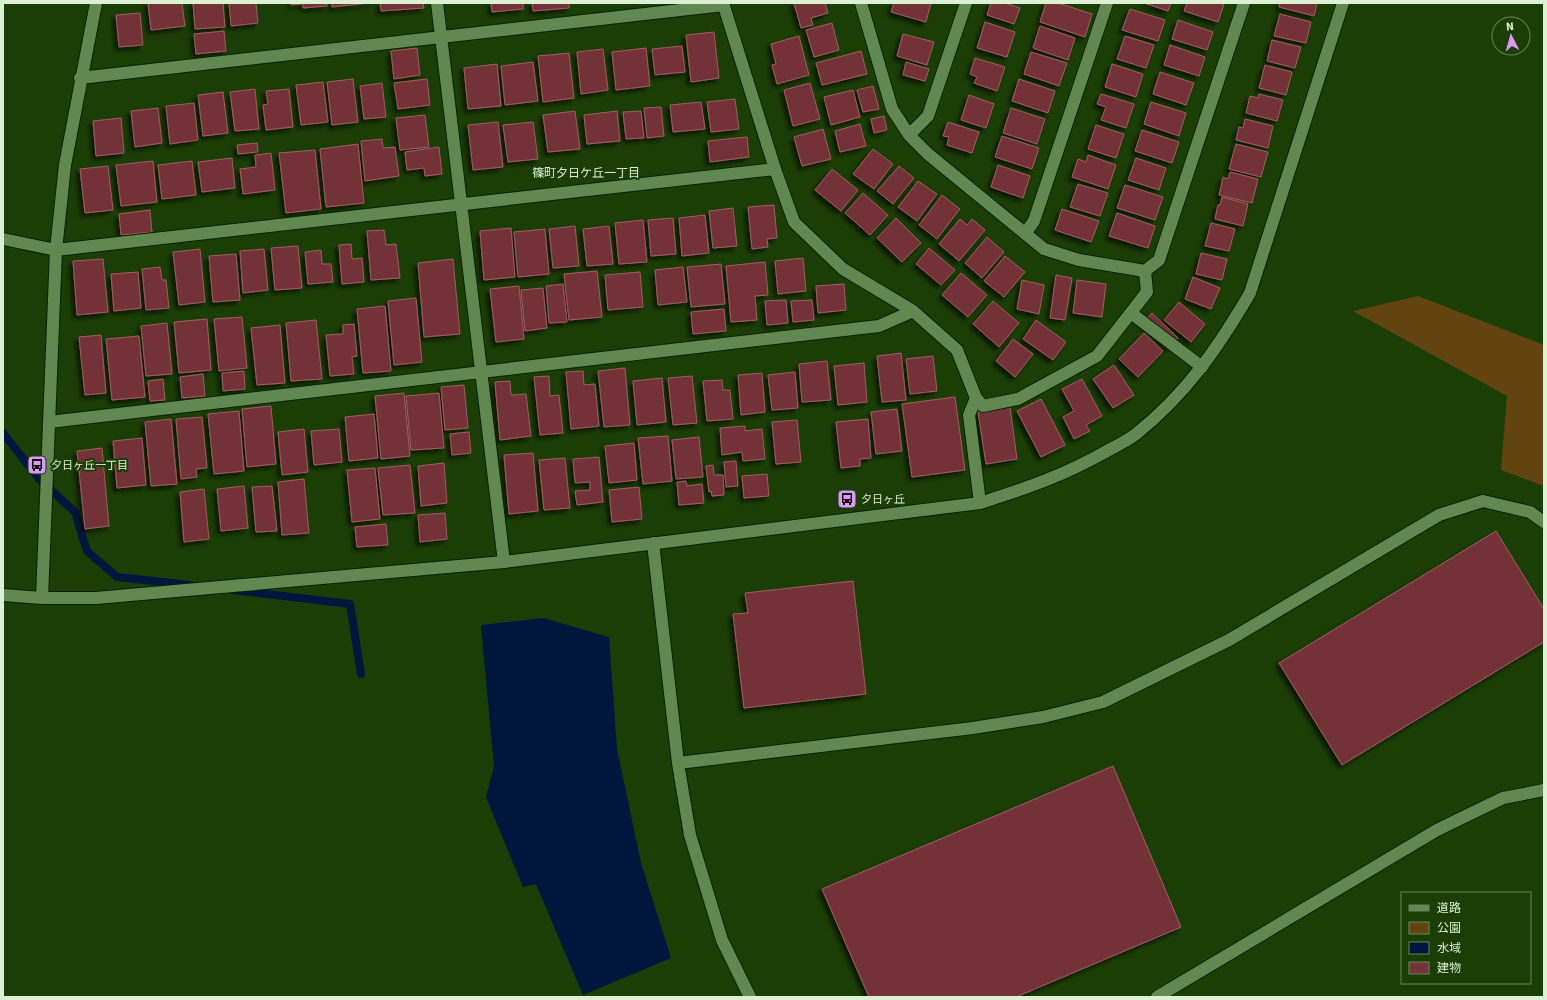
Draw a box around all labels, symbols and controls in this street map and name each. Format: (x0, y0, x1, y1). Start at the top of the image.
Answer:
north arrow (1491, 16, 1531, 56)
text: N (1506, 20, 1514, 33)
district label: 篠町夕日ケ丘一丁目 (532, 166, 640, 181)
bus stop icon: 夕日ヶ丘一丁目 (26, 454, 48, 476)
place label: 夕日ヶ丘一丁目 (51, 459, 128, 472)
bus stop icon: 夕日ヶ丘 (836, 488, 858, 510)
place label: 夕日ヶ丘 (861, 493, 905, 506)
legend (1401, 892, 1531, 984)
text: 道路 (1437, 901, 1461, 916)
text: 公園 (1437, 921, 1461, 936)
text: 水域 (1437, 941, 1461, 956)
text: 建物 (1437, 961, 1461, 976)

